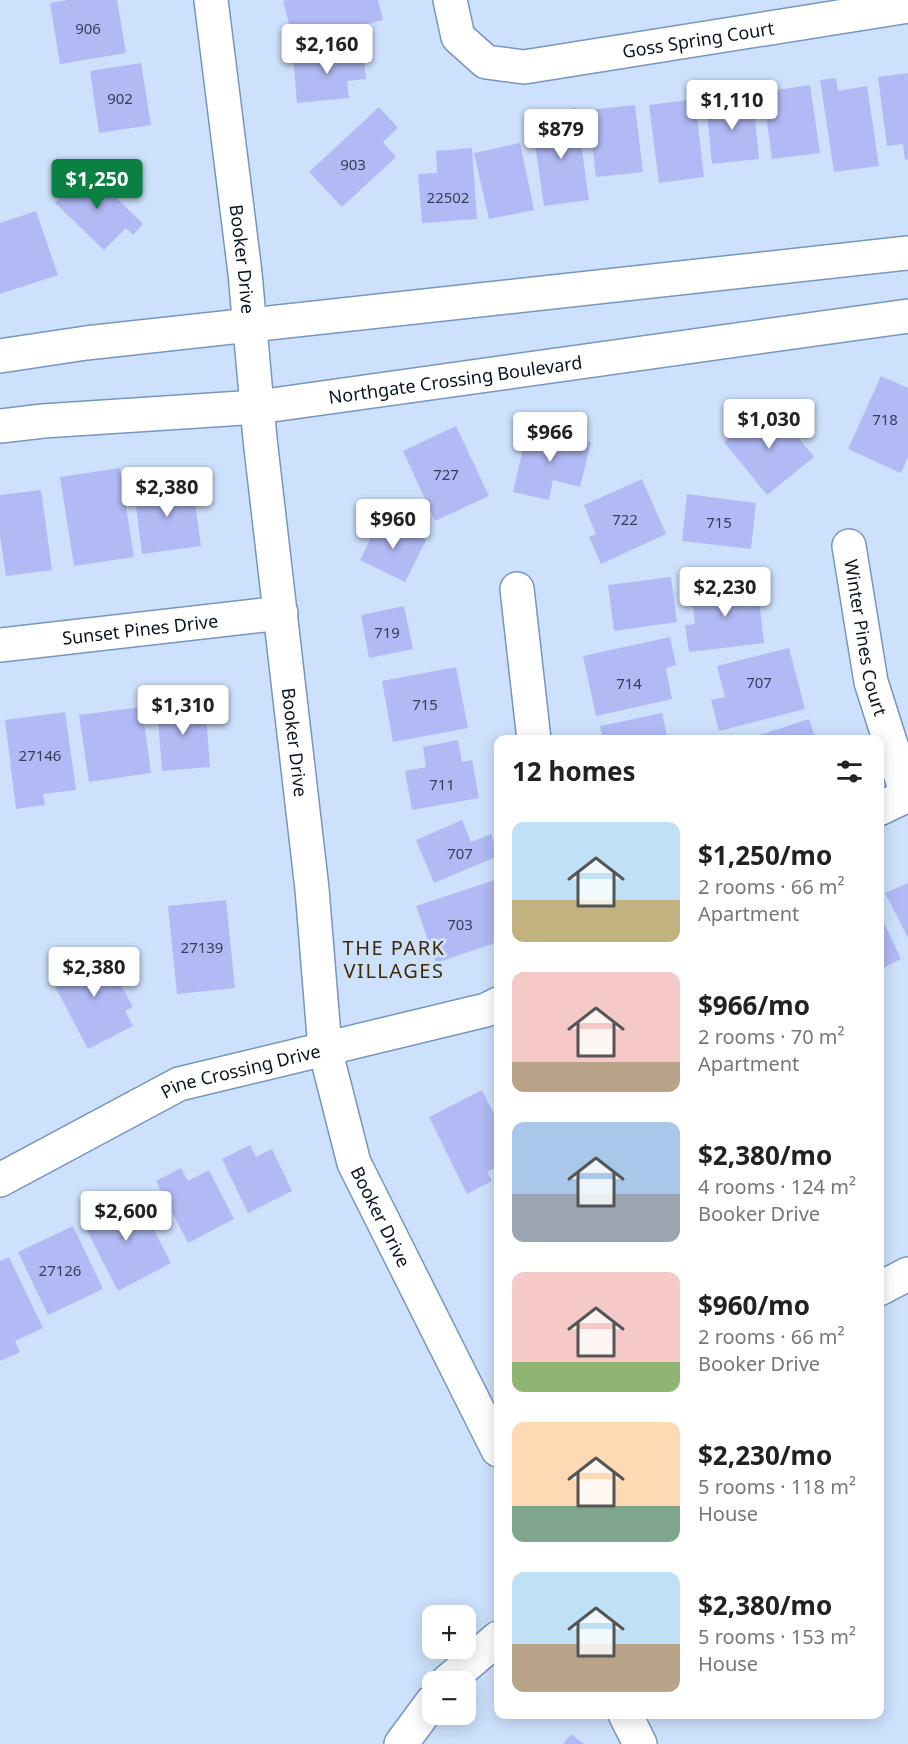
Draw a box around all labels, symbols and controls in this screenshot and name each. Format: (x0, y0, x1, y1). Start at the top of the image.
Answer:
street label: Goss Spring Court (621, 15, 776, 63)
house number: 906 (75, 18, 101, 38)
pin: $2,160 (278, 24, 376, 75)
text: $2,160 (296, 30, 358, 57)
pin: $1,110 (683, 80, 781, 131)
text: $1,110 (701, 86, 763, 113)
house number: 902 (107, 88, 133, 108)
pin: $879 (525, 109, 597, 160)
text: $879 (538, 115, 584, 142)
house number: 903 (340, 154, 366, 174)
pin: $1,250 (48, 159, 146, 210)
text: $1,250 (66, 165, 128, 192)
house number: 22502 (427, 187, 469, 207)
street label: Booker Drive (225, 203, 261, 315)
street label: Northgate Crossing Boulevard (327, 350, 584, 409)
pin: $1,030 (720, 399, 818, 450)
text: $1,030 (738, 405, 800, 432)
house number: 718 (872, 409, 898, 429)
pin: $966 (514, 412, 586, 463)
text: $966 (527, 418, 573, 445)
house number: 727 (433, 464, 459, 484)
pin: $2,380 (118, 467, 216, 518)
text: $2,380 (136, 473, 198, 500)
pin: $960 (357, 499, 429, 550)
text: $960 (370, 505, 416, 532)
house number: 722 (612, 509, 638, 529)
house number: 715 (706, 512, 732, 532)
street label: Winter Pines Court (839, 558, 893, 719)
pin: $2,230 (676, 567, 774, 618)
text: $2,230 (694, 573, 756, 600)
street label: Sunset Pines Drive (61, 608, 219, 650)
house number: 719 (374, 622, 400, 642)
house number: 707 (746, 672, 772, 692)
house number: 714 (616, 673, 642, 693)
pin: $1,310 (134, 685, 232, 736)
street label: Booker Drive (277, 686, 313, 798)
text: $1,310 (152, 691, 214, 718)
house number: 715 (412, 694, 438, 714)
house number: 27146 (19, 745, 61, 765)
text: 12 homes (512, 753, 636, 789)
icon: filters (833, 755, 866, 788)
house number: 711 (429, 774, 455, 794)
text: $1,250/mo (698, 837, 832, 873)
house number: 707 (447, 843, 473, 863)
icon: home (560, 846, 632, 918)
text: 2 rooms · 66 m² (698, 873, 845, 900)
text: Apartment (698, 900, 799, 927)
house number: 703 (447, 914, 473, 934)
district label: THE PARK VILLAGES (343, 934, 445, 984)
house number: 27139 (181, 937, 223, 957)
pin: $2,380 (45, 947, 143, 998)
text: $2,380 (63, 953, 125, 980)
text: $966/mo (698, 987, 810, 1023)
icon: home (560, 996, 632, 1068)
text: 2 rooms · 70 m² (698, 1023, 845, 1050)
street label: Pine Crossing Drive (156, 1038, 323, 1104)
text: Apartment (698, 1050, 799, 1077)
text: $2,380/mo (698, 1137, 832, 1173)
icon: home (560, 1146, 632, 1218)
street label: Booker Drive (346, 1162, 416, 1271)
text: 4 rooms · 124 m² (698, 1173, 856, 1200)
pin: $2,600 (77, 1191, 175, 1242)
text: $2,600 (95, 1197, 157, 1224)
text: Booker Drive (698, 1200, 820, 1227)
house number: 27126 (39, 1260, 81, 1280)
text: $960/mo (698, 1287, 810, 1323)
icon: home (560, 1296, 632, 1368)
text: 2 rooms · 66 m² (698, 1323, 845, 1350)
text: Booker Drive (698, 1350, 820, 1377)
text: $2,230/mo (698, 1437, 832, 1473)
icon: home (560, 1446, 632, 1518)
text: 5 rooms · 118 m² (698, 1473, 856, 1500)
text: House (698, 1500, 758, 1527)
text: $2,380/mo (698, 1587, 832, 1623)
icon: home (560, 1596, 632, 1668)
map controls (422, 1605, 476, 1725)
button: + (422, 1605, 476, 1659)
text: 5 rooms · 153 m² (698, 1623, 856, 1650)
text: House (698, 1650, 758, 1677)
button: − (422, 1671, 476, 1725)

